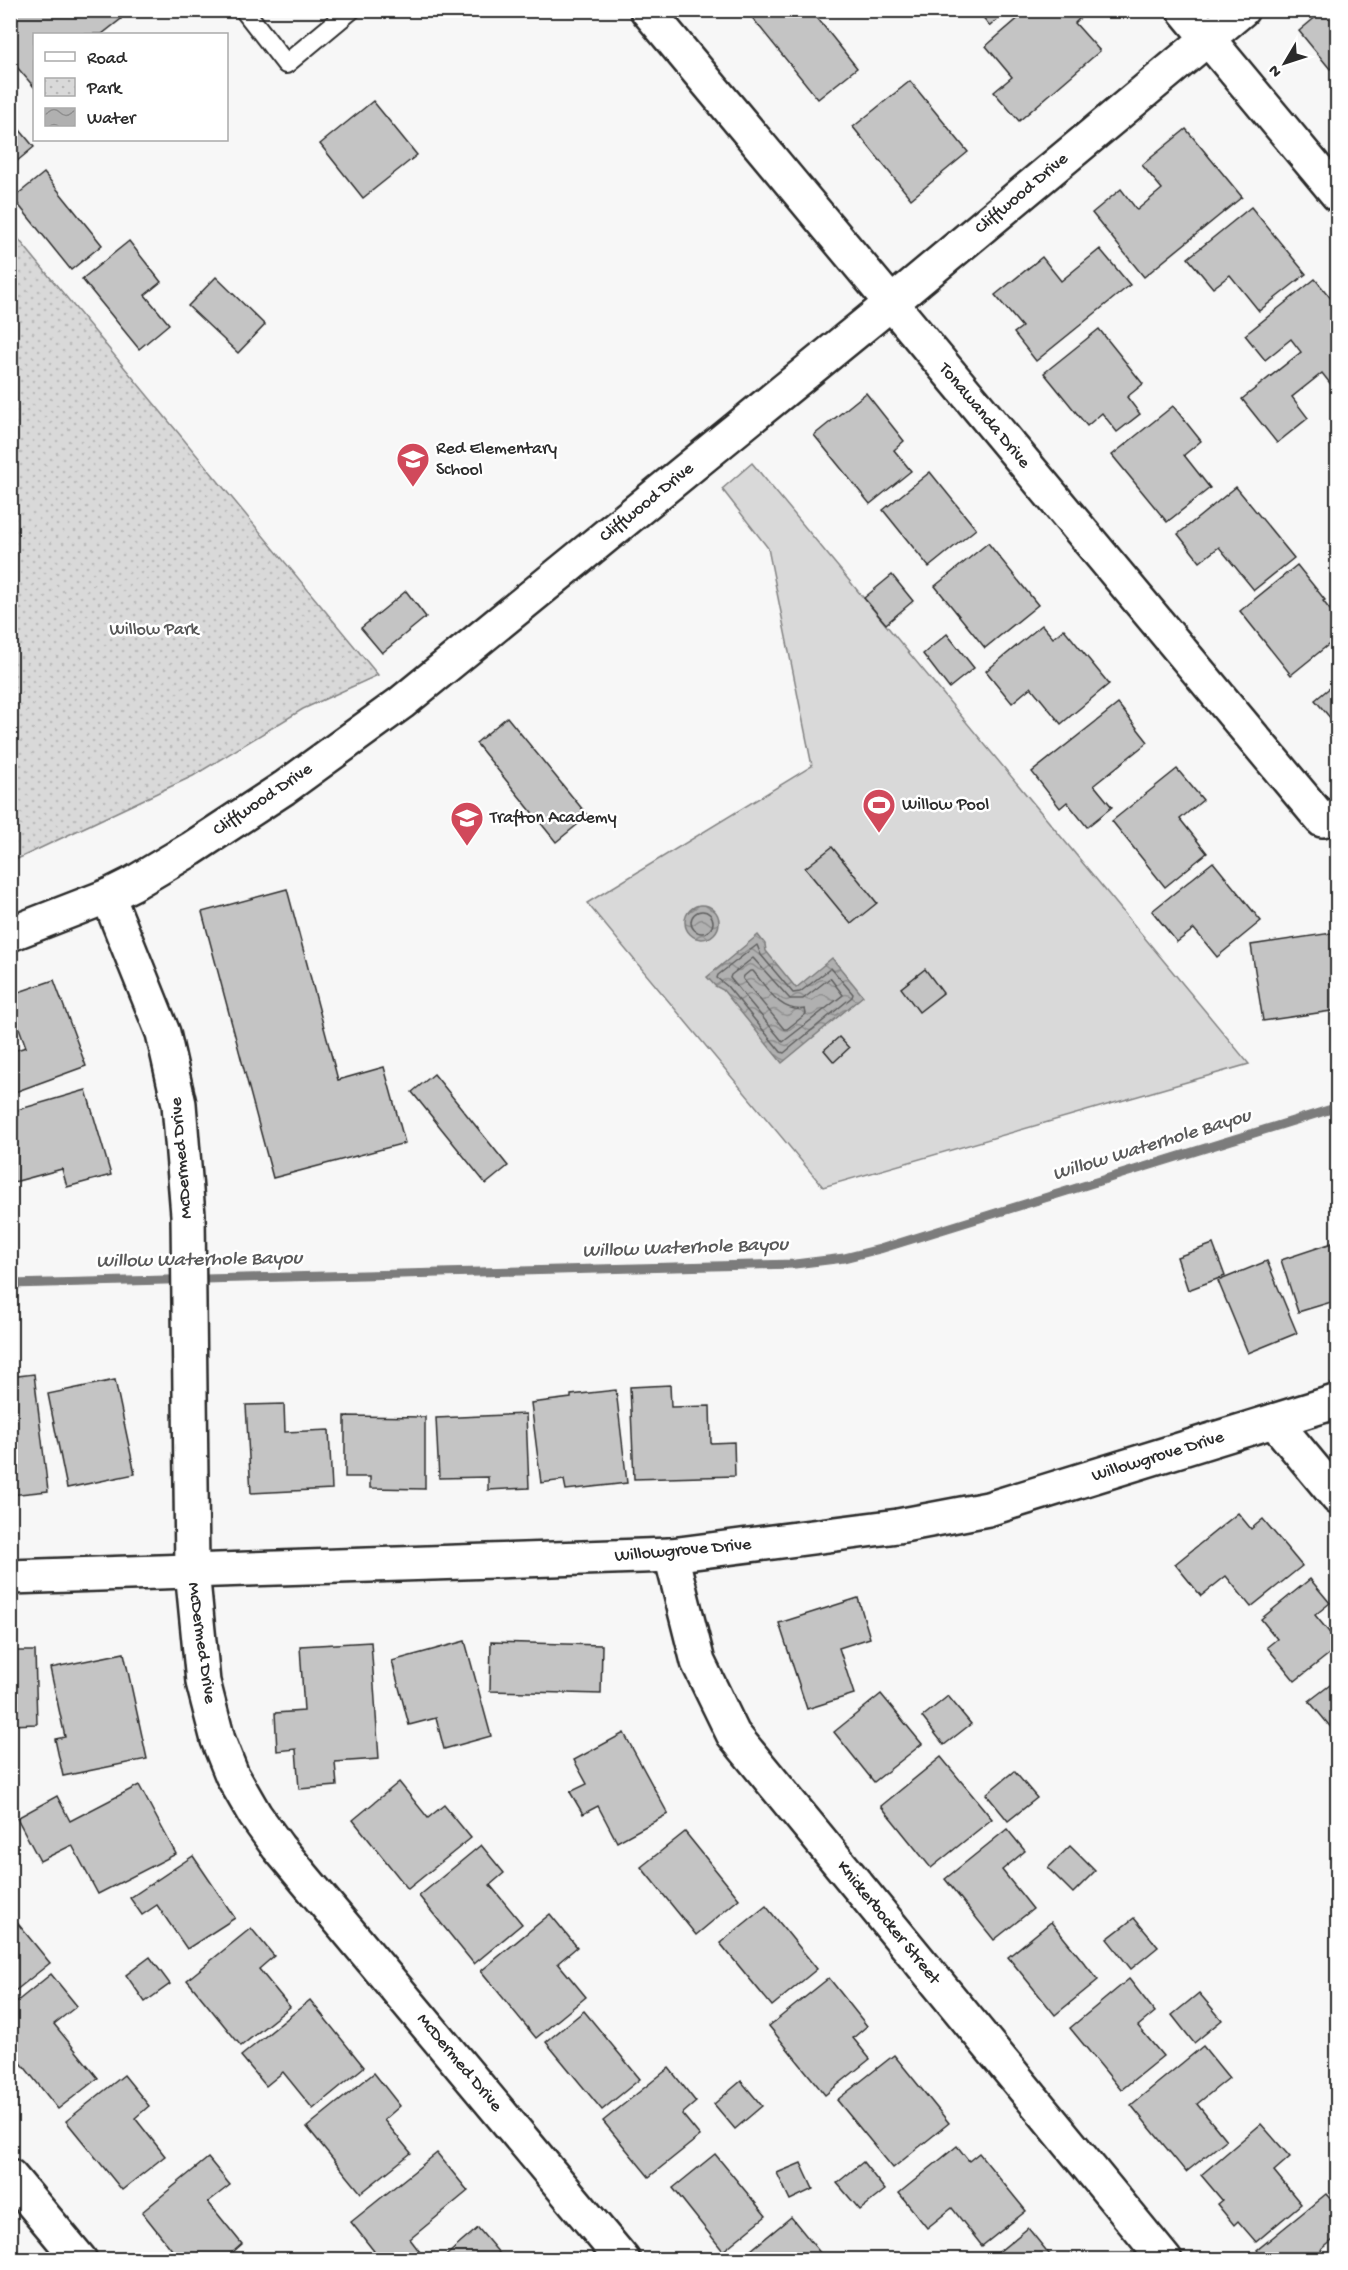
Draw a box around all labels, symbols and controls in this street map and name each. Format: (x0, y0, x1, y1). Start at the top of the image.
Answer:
legend (33, 33, 228, 141)
north arrow (1255, 33, 1315, 93)
text: Road (87, 49, 128, 70)
text: N (1265, 60, 1287, 80)
text: Park (86, 79, 123, 100)
text: Water (87, 109, 137, 130)
street label: Cliffwood Drive (971, 148, 1073, 239)
street label: Tonawanda Drive (933, 358, 1035, 474)
place label: Red Elementary School (436, 439, 557, 481)
school or university icon: Red Elementary School (395, 441, 431, 488)
street label: Cliffwood Drive (596, 458, 699, 547)
park label: Willow Park (109, 620, 200, 641)
street label: Cliffwood Drive (209, 759, 317, 841)
sports icon: Willow Pool (861, 787, 897, 834)
place label: Willow Pool (902, 795, 989, 816)
school or university icon: Trafton Academy (449, 800, 485, 847)
place label: Trafton Academy (489, 808, 617, 829)
street label: McDermed Drive (166, 1096, 198, 1220)
water label: Willow Waterhole Bayou (1050, 1104, 1255, 1187)
water label: Willow Waterhole Bayou (582, 1234, 790, 1264)
water label: Willow Waterhole Bayou (96, 1248, 304, 1274)
street label: Willowgrove Drive (1089, 1427, 1227, 1487)
street label: Willowgrove Drive (614, 1535, 753, 1567)
street label: McDermed Drive (182, 1581, 220, 1706)
street label: Knickerbocker Street (832, 1857, 945, 1990)
street label: McDermed Drive (412, 2009, 507, 2117)

